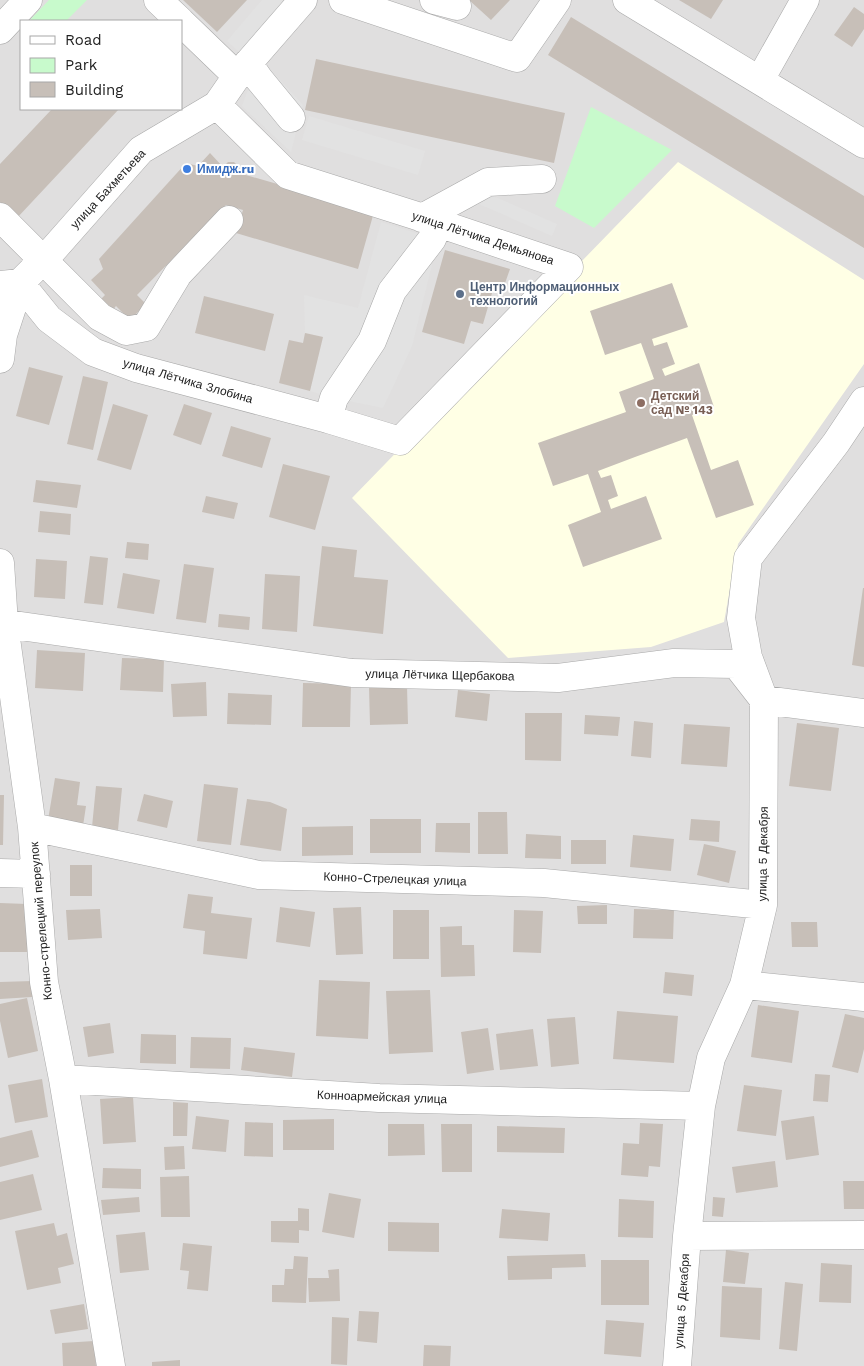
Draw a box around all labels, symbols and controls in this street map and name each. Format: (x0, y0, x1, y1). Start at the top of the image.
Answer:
legend (20, 20, 182, 110)
text: Road (65, 31, 102, 49)
text: Park (65, 56, 98, 74)
text: Building (65, 81, 123, 99)
street label: улица Бахметьева (68, 146, 149, 232)
place label: Имидж.ru (197, 162, 254, 176)
marker: Имидж.ru (181, 163, 193, 175)
street label: улица Лётчика Демьянова (410, 208, 556, 268)
place label: Центр Информационных технологий (470, 280, 619, 308)
marker: Центр Информационных технологий (454, 288, 466, 300)
street label: улица Лётчика Злобина (122, 356, 255, 406)
place label: Детский сад № 143 (651, 389, 713, 417)
marker: Детский сад № 143 (635, 397, 647, 409)
street label: улица Лётчика Щербакова (365, 667, 515, 683)
street label: улица 5 Декабря (755, 806, 771, 902)
street label: Конно-стрелецкий переулок (27, 841, 55, 1001)
street label: Конно-Стрелецкая улица (323, 870, 467, 889)
street label: Конноармейская улица (317, 1088, 448, 1106)
street label: улица 5 Декабря (672, 1253, 692, 1349)

